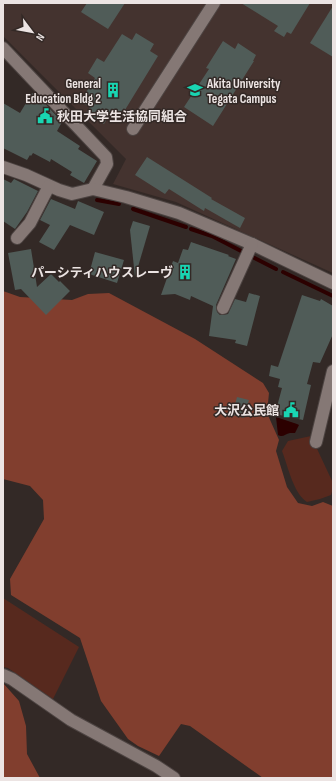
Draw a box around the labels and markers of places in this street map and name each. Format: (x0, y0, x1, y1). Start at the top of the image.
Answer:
place label: General Education Bldg 2 (25, 76, 101, 107)
place label: Akita University Tegata Campus (206, 76, 281, 107)
building icon: General Education Bldg 2 (104, 81, 122, 99)
school or university icon: Akita University Tegata Campus (186, 81, 204, 99)
public building icon: 秋田大学生活協同組合 (36, 107, 54, 125)
place label: 秋田大学生活協同組合 (57, 109, 187, 125)
building icon: パーシティハウスレーヴ (176, 263, 194, 281)
place label: パーシティハウスレーヴ (31, 265, 173, 281)
public building icon: 大沢公民館 (282, 401, 300, 419)
place label: 大沢公民館 (214, 403, 279, 419)

